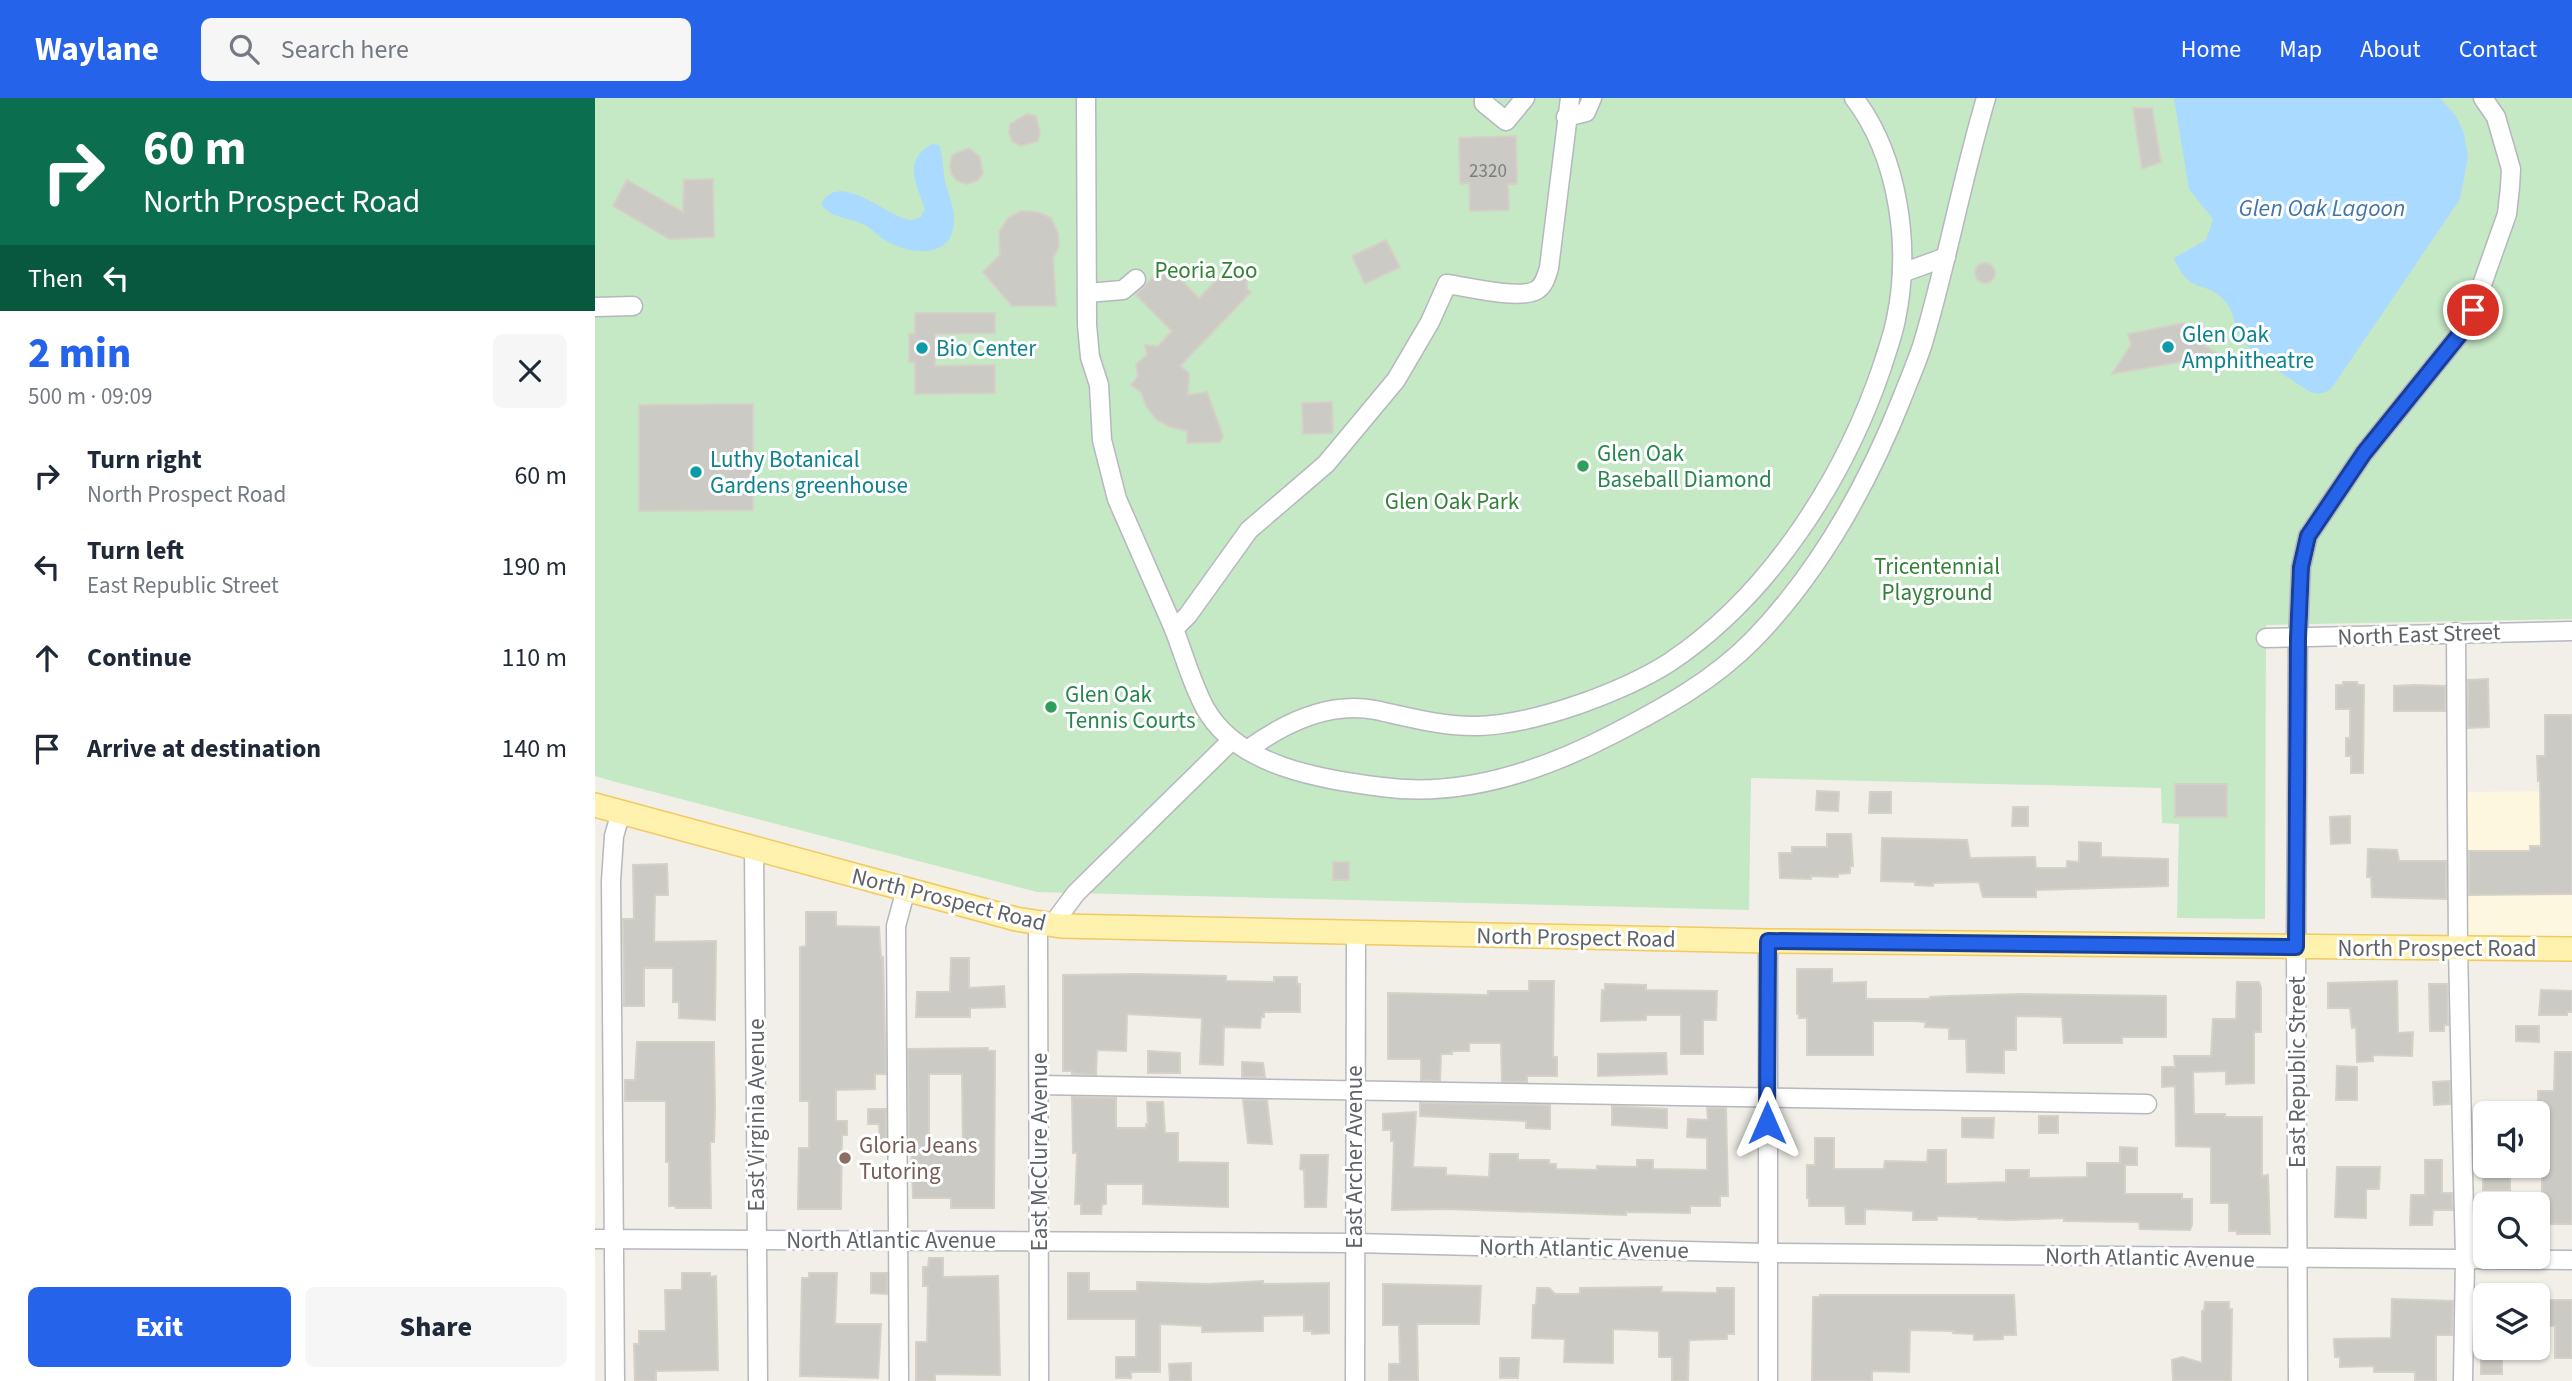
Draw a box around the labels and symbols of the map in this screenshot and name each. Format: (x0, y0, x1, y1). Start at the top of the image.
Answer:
house number: 2320 (1469, 158, 1507, 185)
water label: Glen Oak Lagoon (2239, 191, 2405, 226)
park label: Peoria Zoo (1154, 254, 1258, 287)
pin (2443, 280, 2503, 340)
place label: Glen Oak Amphitheatre (2182, 318, 2314, 377)
place label: Bio Center (936, 332, 1037, 365)
marker: Glen Oak Amphitheatre (2160, 339, 2176, 355)
marker: Bio Center (914, 340, 930, 356)
place label: Glen Oak Baseball Diamond (1597, 437, 1772, 496)
place label: Luthy Botanical Gardens greenhouse (710, 443, 908, 502)
marker: Glen Oak Baseball Diamond (1575, 458, 1591, 474)
marker: Luthy Botanical Gardens greenhouse (688, 464, 704, 480)
park label: Glen Oak Park (1385, 485, 1520, 518)
park label: Tricentennial Playground (1874, 550, 2000, 609)
street label: North East Street (2337, 615, 2501, 654)
place label: Glen Oak Tennis Courts (1065, 678, 1196, 737)
marker: Glen Oak Tennis Courts (1043, 699, 1059, 715)
street label: North Prospect Road (848, 859, 1050, 940)
street label: North Prospect Road (1476, 919, 1676, 956)
street label: North Prospect Road (2337, 932, 2537, 965)
street label: East Republic Street (2281, 976, 2314, 1168)
street label: East Virginia Avenue (740, 1018, 773, 1212)
street label: East McClure Avenue (1023, 1053, 1056, 1251)
street label: East Archer Avenue (1338, 1065, 1371, 1249)
position arrow (1730, 1086, 1804, 1160)
place label: Gloria Jeans Tutoring (859, 1129, 977, 1188)
marker: Gloria Jeans Tutoring (837, 1150, 853, 1166)
street label: North Atlantic Avenue (786, 1224, 996, 1257)
street label: North Atlantic Avenue (1479, 1230, 1689, 1267)
street label: North Atlantic Avenue (2045, 1239, 2255, 1276)

